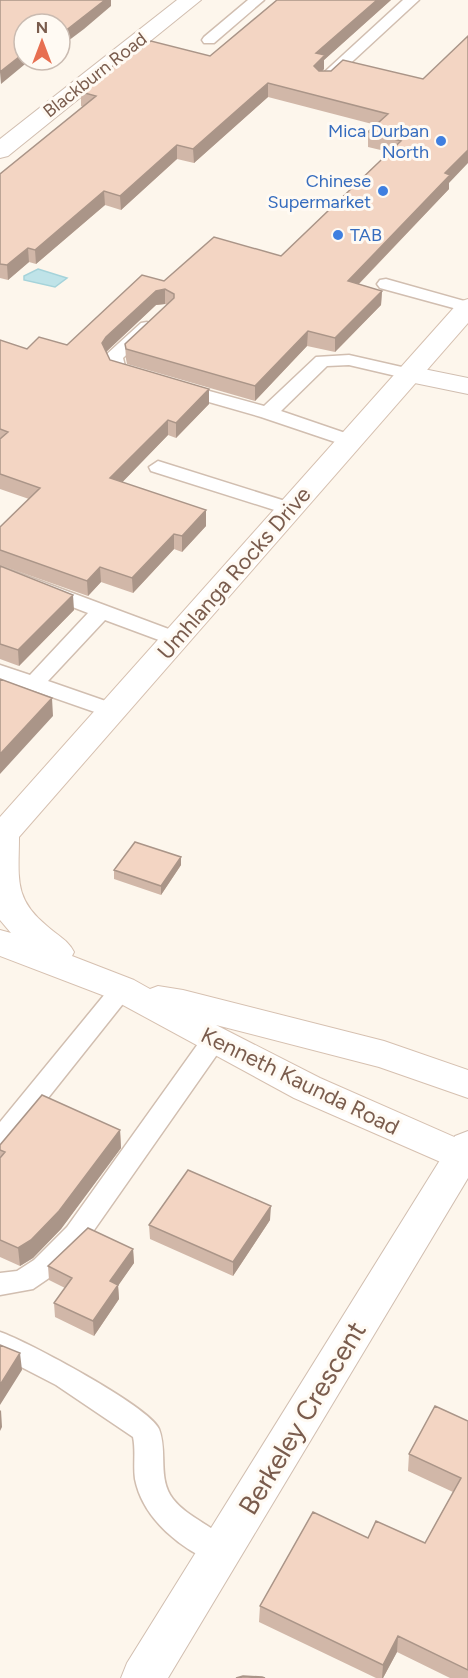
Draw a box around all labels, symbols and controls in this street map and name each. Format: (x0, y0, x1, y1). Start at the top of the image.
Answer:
north arrow (12, 12, 72, 72)
text: N (36, 18, 48, 37)
street label: Blackburn Road (39, 28, 151, 122)
place label: Mica Durban North (328, 120, 429, 163)
marker: Mica Durban North (434, 134, 448, 148)
place label: Chinese Supermarket (268, 170, 371, 213)
marker: Chinese Supermarket (376, 184, 390, 198)
place label: TAB (350, 224, 382, 246)
marker: TAB (331, 228, 345, 242)
street label: Umhlanga Rocks Drive (152, 481, 316, 665)
street label: Kenneth Kaunda Road (197, 1021, 403, 1141)
street label: Berkeley Crescent (231, 1315, 373, 1521)

